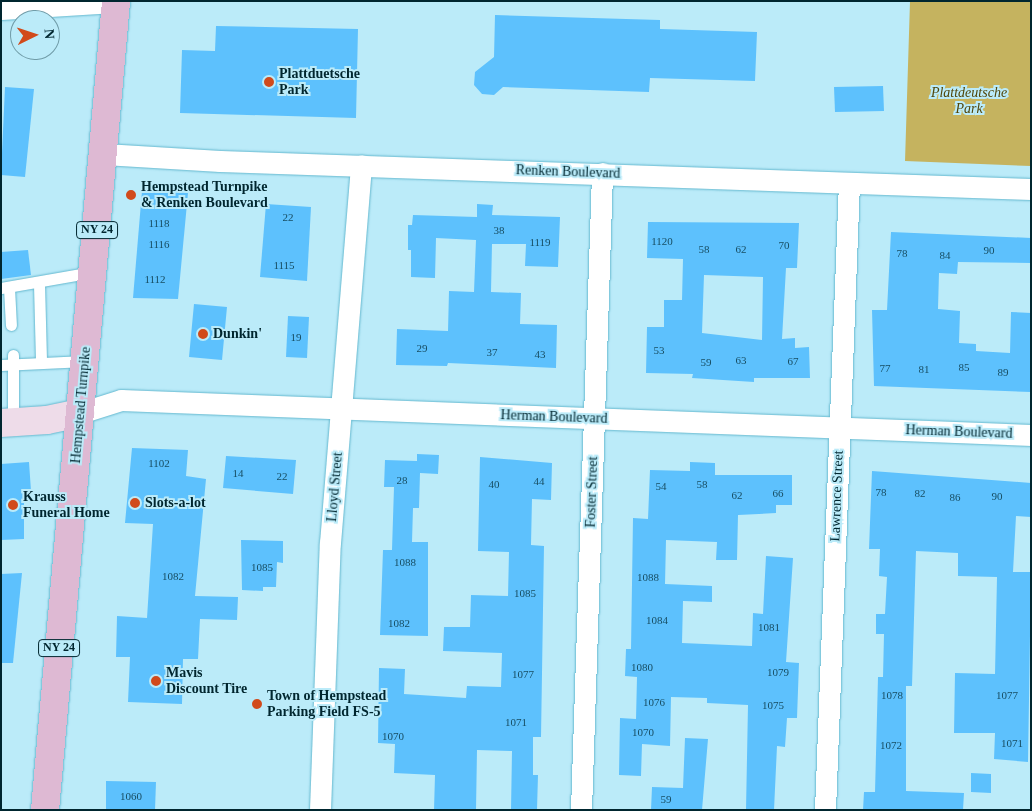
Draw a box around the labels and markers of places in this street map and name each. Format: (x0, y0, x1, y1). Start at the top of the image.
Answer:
place label: Plattduetsche Park (279, 66, 360, 98)
marker: Plattduetsche Park (263, 76, 275, 88)
place label: Hempstead Turnpike & Renken Boulevard (141, 179, 268, 212)
marker: Hempstead Turnpike & Renken Boulevard (125, 189, 137, 201)
place label: Dunkin' (213, 326, 262, 342)
marker: Dunkin' (197, 328, 209, 340)
place label: Krauss Funeral Home (23, 489, 110, 522)
place label: Slots-a-lot (145, 495, 206, 511)
marker: Slots-a-lot (129, 497, 141, 509)
marker: Krauss Funeral Home (7, 499, 19, 511)
place label: Mavis Discount Tire (166, 665, 248, 698)
marker: Mavis Discount Tire (150, 675, 162, 687)
place label: Town of Hempstead Parking Field FS-5 (267, 688, 386, 720)
marker: Town of Hempstead Parking Field FS-5 (251, 698, 263, 710)

